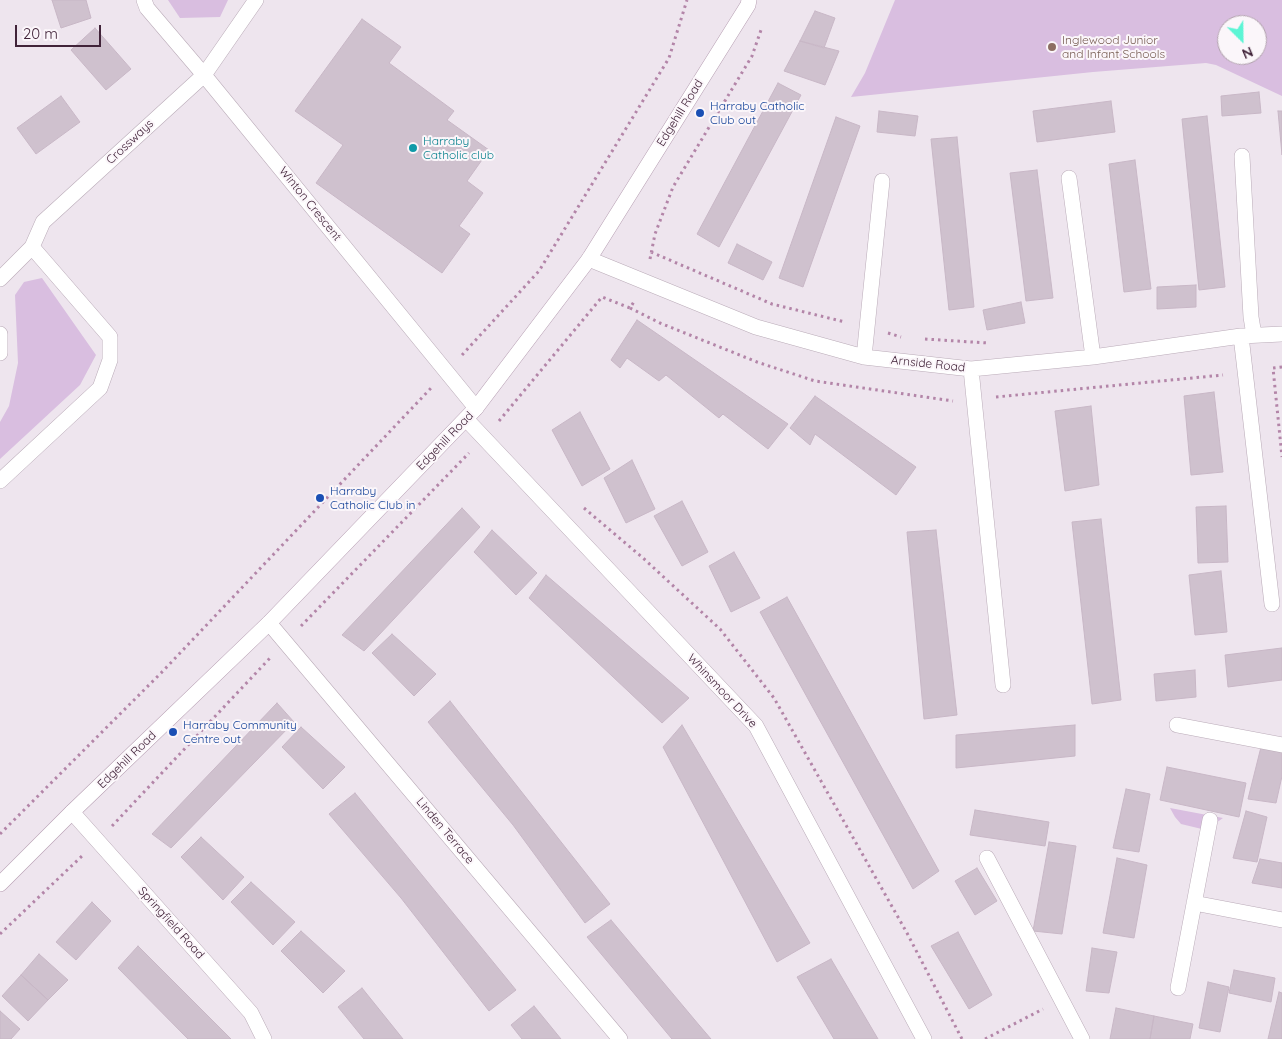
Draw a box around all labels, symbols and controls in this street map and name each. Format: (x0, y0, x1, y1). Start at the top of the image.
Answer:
scale bar (18, 15, 104, 47)
north arrow (1217, 15, 1267, 65)
text: 20 m (23, 24, 58, 43)
place label: Inglewood Junior and Infant Schools (1062, 33, 1165, 61)
marker: Inglewood Junior and Infant Schools (1046, 41, 1058, 53)
text: N (1239, 43, 1256, 63)
street label: Edgehill Road (654, 77, 706, 149)
place label: Harraby Catholic Club out (710, 99, 804, 127)
marker: Harraby Catholic Club out (694, 107, 706, 119)
street label: Crossways (103, 116, 157, 168)
place label: Harraby Catholic club (423, 134, 494, 162)
marker: Harraby Catholic club (407, 142, 419, 154)
street label: Winton Crescent (276, 164, 344, 244)
street label: Arnside Road (890, 353, 966, 375)
street label: Edgehill Road (413, 409, 477, 473)
place label: Harraby Catholic Club in (330, 484, 415, 512)
marker: Harraby Catholic Club in (314, 492, 326, 504)
street label: Whinsmoor Drive (684, 651, 760, 731)
place label: Harraby Community Centre out (183, 718, 297, 746)
marker: Harraby Community Centre out (167, 726, 179, 738)
street label: Edgehill Road (95, 728, 159, 792)
street label: Linden Terrace (413, 795, 477, 867)
street label: Springfield Road (135, 884, 207, 962)

